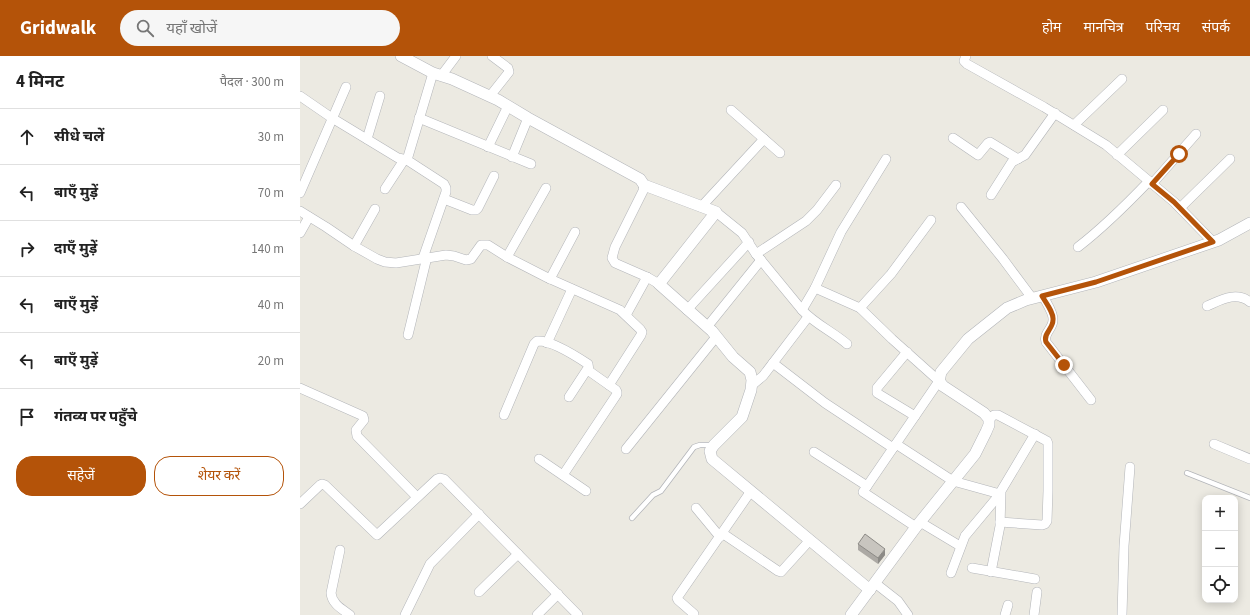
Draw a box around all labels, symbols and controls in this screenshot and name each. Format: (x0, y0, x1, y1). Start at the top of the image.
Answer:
search box (120, 10, 400, 46)
text: Gridwalk (20, 15, 96, 42)
icon: search (134, 17, 156, 39)
text: यहाँ खोजें (166, 18, 217, 39)
text: होम (1042, 18, 1061, 38)
text: मानचित्र (1083, 18, 1124, 38)
text: परिचय (1146, 18, 1180, 38)
text: संपर्क (1202, 18, 1230, 38)
text: 4 मिनट (16, 70, 64, 94)
text: पैदल · 300 m (220, 73, 284, 91)
icon: ahead (16, 126, 38, 148)
text: सीधे चलें (54, 126, 104, 147)
text: 30 m (258, 128, 284, 146)
route start (1170, 145, 1188, 163)
icon: left (16, 182, 38, 204)
text: बाएँ मुड़ें (54, 182, 98, 203)
text: 70 m (258, 184, 284, 202)
icon: right (16, 238, 38, 260)
text: दाएँ मुड़ें (54, 238, 97, 259)
text: 140 m (251, 240, 284, 258)
icon: left (16, 294, 38, 316)
text: बाएँ मुड़ें (54, 294, 98, 315)
text: 40 m (258, 296, 284, 314)
icon: left (16, 350, 38, 372)
text: बाएँ मुड़ें (54, 350, 98, 371)
text: 20 m (258, 352, 284, 370)
route end (1055, 356, 1073, 374)
icon: arrive (16, 406, 38, 428)
text: गंतव्य पर पहुँचे (54, 406, 137, 427)
button: सहेजें (16, 456, 146, 496)
button: शेयर करें (154, 456, 284, 496)
map controls (1202, 495, 1238, 603)
button: + (1202, 495, 1238, 531)
button: − (1202, 531, 1238, 567)
button: locate (1202, 567, 1238, 603)

